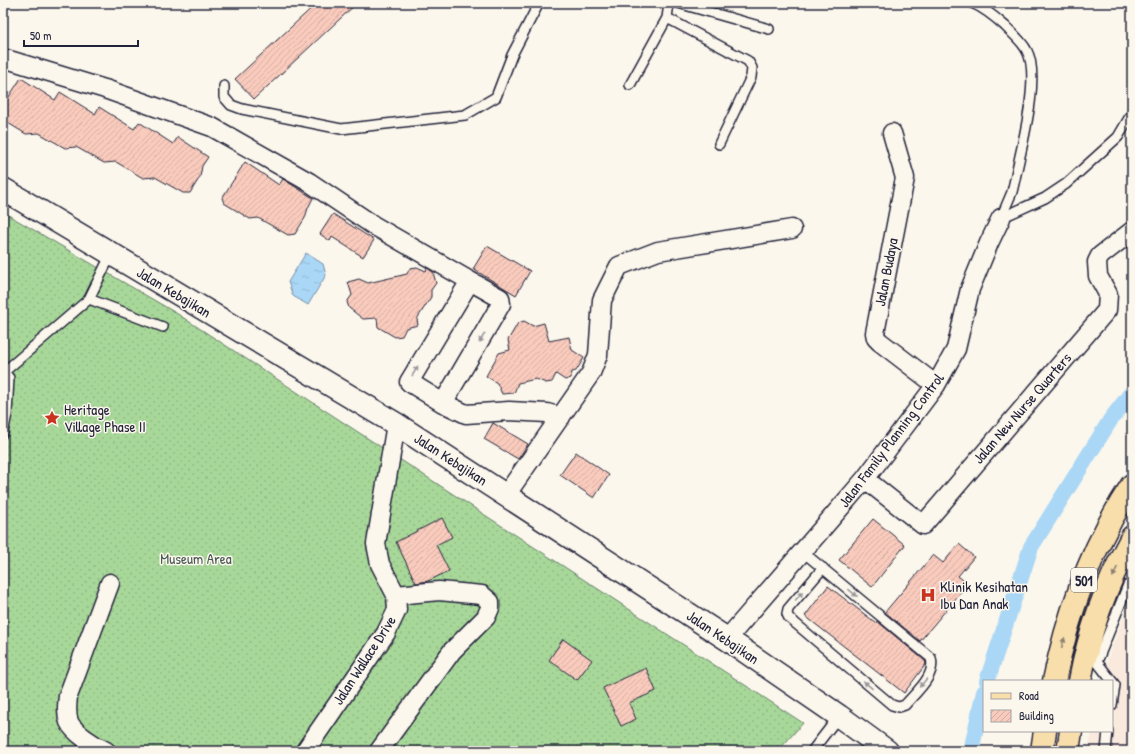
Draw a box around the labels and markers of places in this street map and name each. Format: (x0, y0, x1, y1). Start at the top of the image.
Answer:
place label: Heritage Village Phase II (64, 399, 146, 437)
place icon: Heritage Village Phase II (43, 409, 61, 427)
place label: Klinik Kesihatan Ibu Dan Anak (940, 576, 1028, 614)
hospital icon: Klinik Kesihatan Ibu Dan Anak (919, 586, 937, 604)

